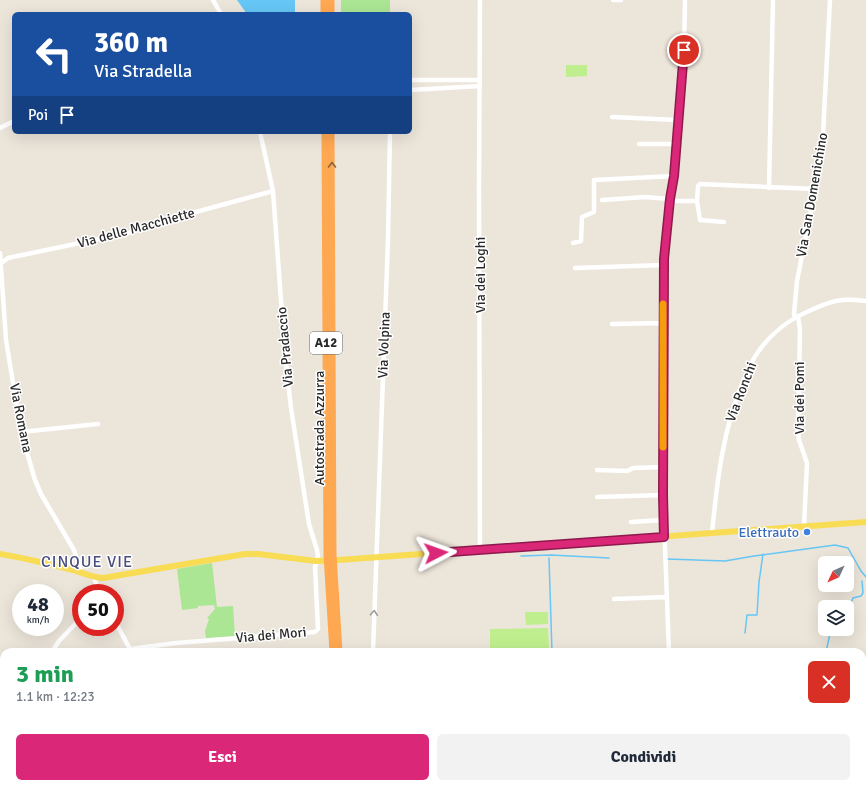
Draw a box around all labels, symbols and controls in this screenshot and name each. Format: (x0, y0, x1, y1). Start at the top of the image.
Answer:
text: 360 m (94, 26, 168, 60)
icon: left (28, 28, 80, 80)
pin (667, 33, 701, 67)
icon: arrive (673, 39, 695, 61)
text: Via Stradella (94, 60, 192, 82)
icon: arrive (56, 104, 78, 126)
text: Poi (28, 106, 48, 124)
street label: Via San Domenichino (793, 131, 831, 259)
one-way arrow (328, 162, 336, 168)
street label: Via delle Macchiette (75, 204, 197, 252)
street label: Via dei Loghi (472, 237, 489, 313)
street label: Via Pradaccio (273, 306, 297, 388)
street label: Via Volpina (374, 311, 394, 379)
road number: A12 (310, 332, 342, 354)
street label: Via Ronchi (722, 359, 760, 425)
street label: Via dei Pomi (791, 361, 808, 435)
street label: Autostrada Azzurra (311, 371, 328, 485)
street label: Via Romana (6, 382, 36, 454)
place label: Elettrauto (738, 524, 799, 541)
marker: Elettrauto (802, 527, 812, 537)
position arrow (415, 532, 457, 574)
district label: CINQUE VIE (41, 552, 133, 572)
north arrow (818, 556, 854, 592)
map controls (818, 556, 854, 636)
speed limit sign: 50 (72, 584, 124, 636)
text: 48 (27, 592, 49, 617)
button: layers (818, 600, 854, 636)
one-way arrow (370, 610, 379, 616)
text: km/h (27, 614, 49, 626)
street label: Via dei Mori (235, 623, 307, 647)
text: 3 min (16, 659, 74, 689)
button: close (808, 661, 850, 703)
text: 1.1 km · 12:23 (16, 689, 94, 705)
button: Esci (16, 734, 429, 780)
button: Condividi (437, 734, 850, 780)

